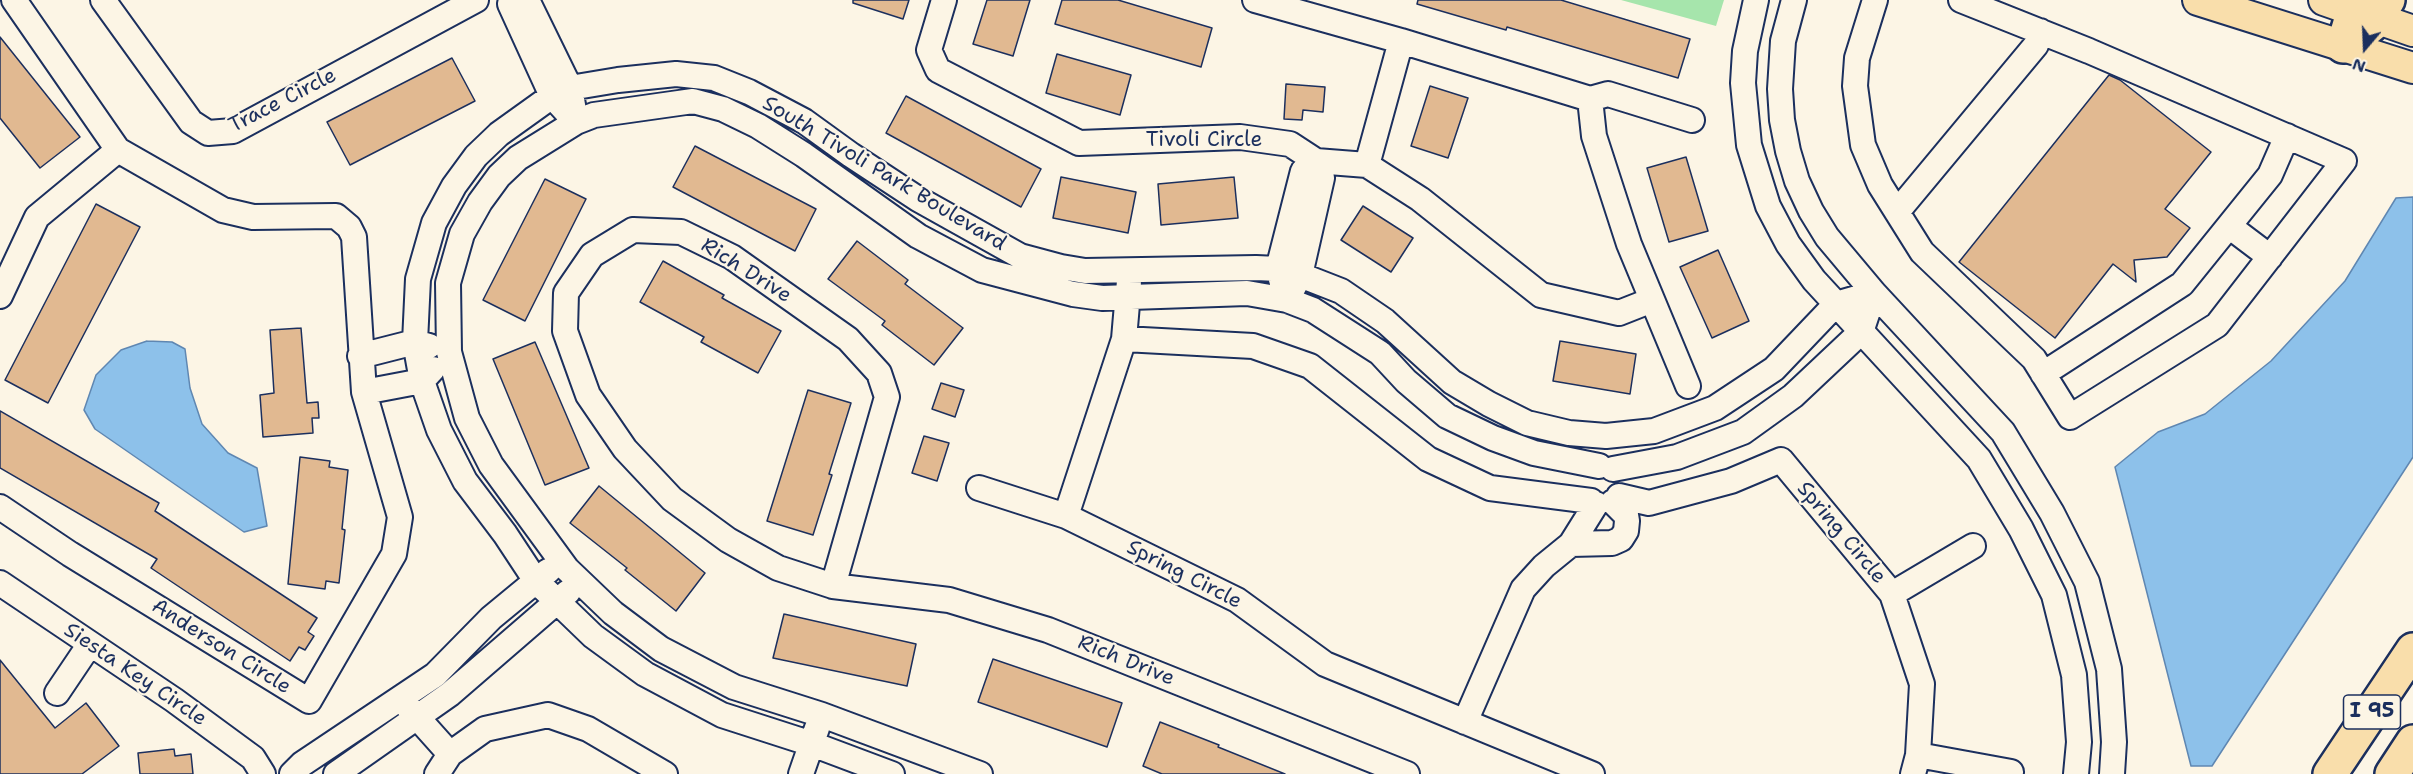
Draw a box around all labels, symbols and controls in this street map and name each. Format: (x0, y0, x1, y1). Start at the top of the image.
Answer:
north arrow (2335, 18, 2395, 78)
text: N (2350, 53, 2368, 77)
street label: Trace Circle (225, 63, 341, 139)
street label: South Tivoli Park Boulevard (758, 91, 1010, 257)
street label: Tivoli Circle (1146, 128, 1262, 154)
street label: Rich Drive (696, 233, 796, 309)
street label: Spring Circle (1791, 477, 1891, 589)
street label: Spring Circle (1122, 535, 1246, 615)
street label: Anderson Circle (147, 594, 295, 700)
street label: Siesta Key Circle (59, 618, 211, 732)
street label: Rich Drive (1074, 630, 1178, 692)
road number: I 95 (2344, 695, 2400, 729)

